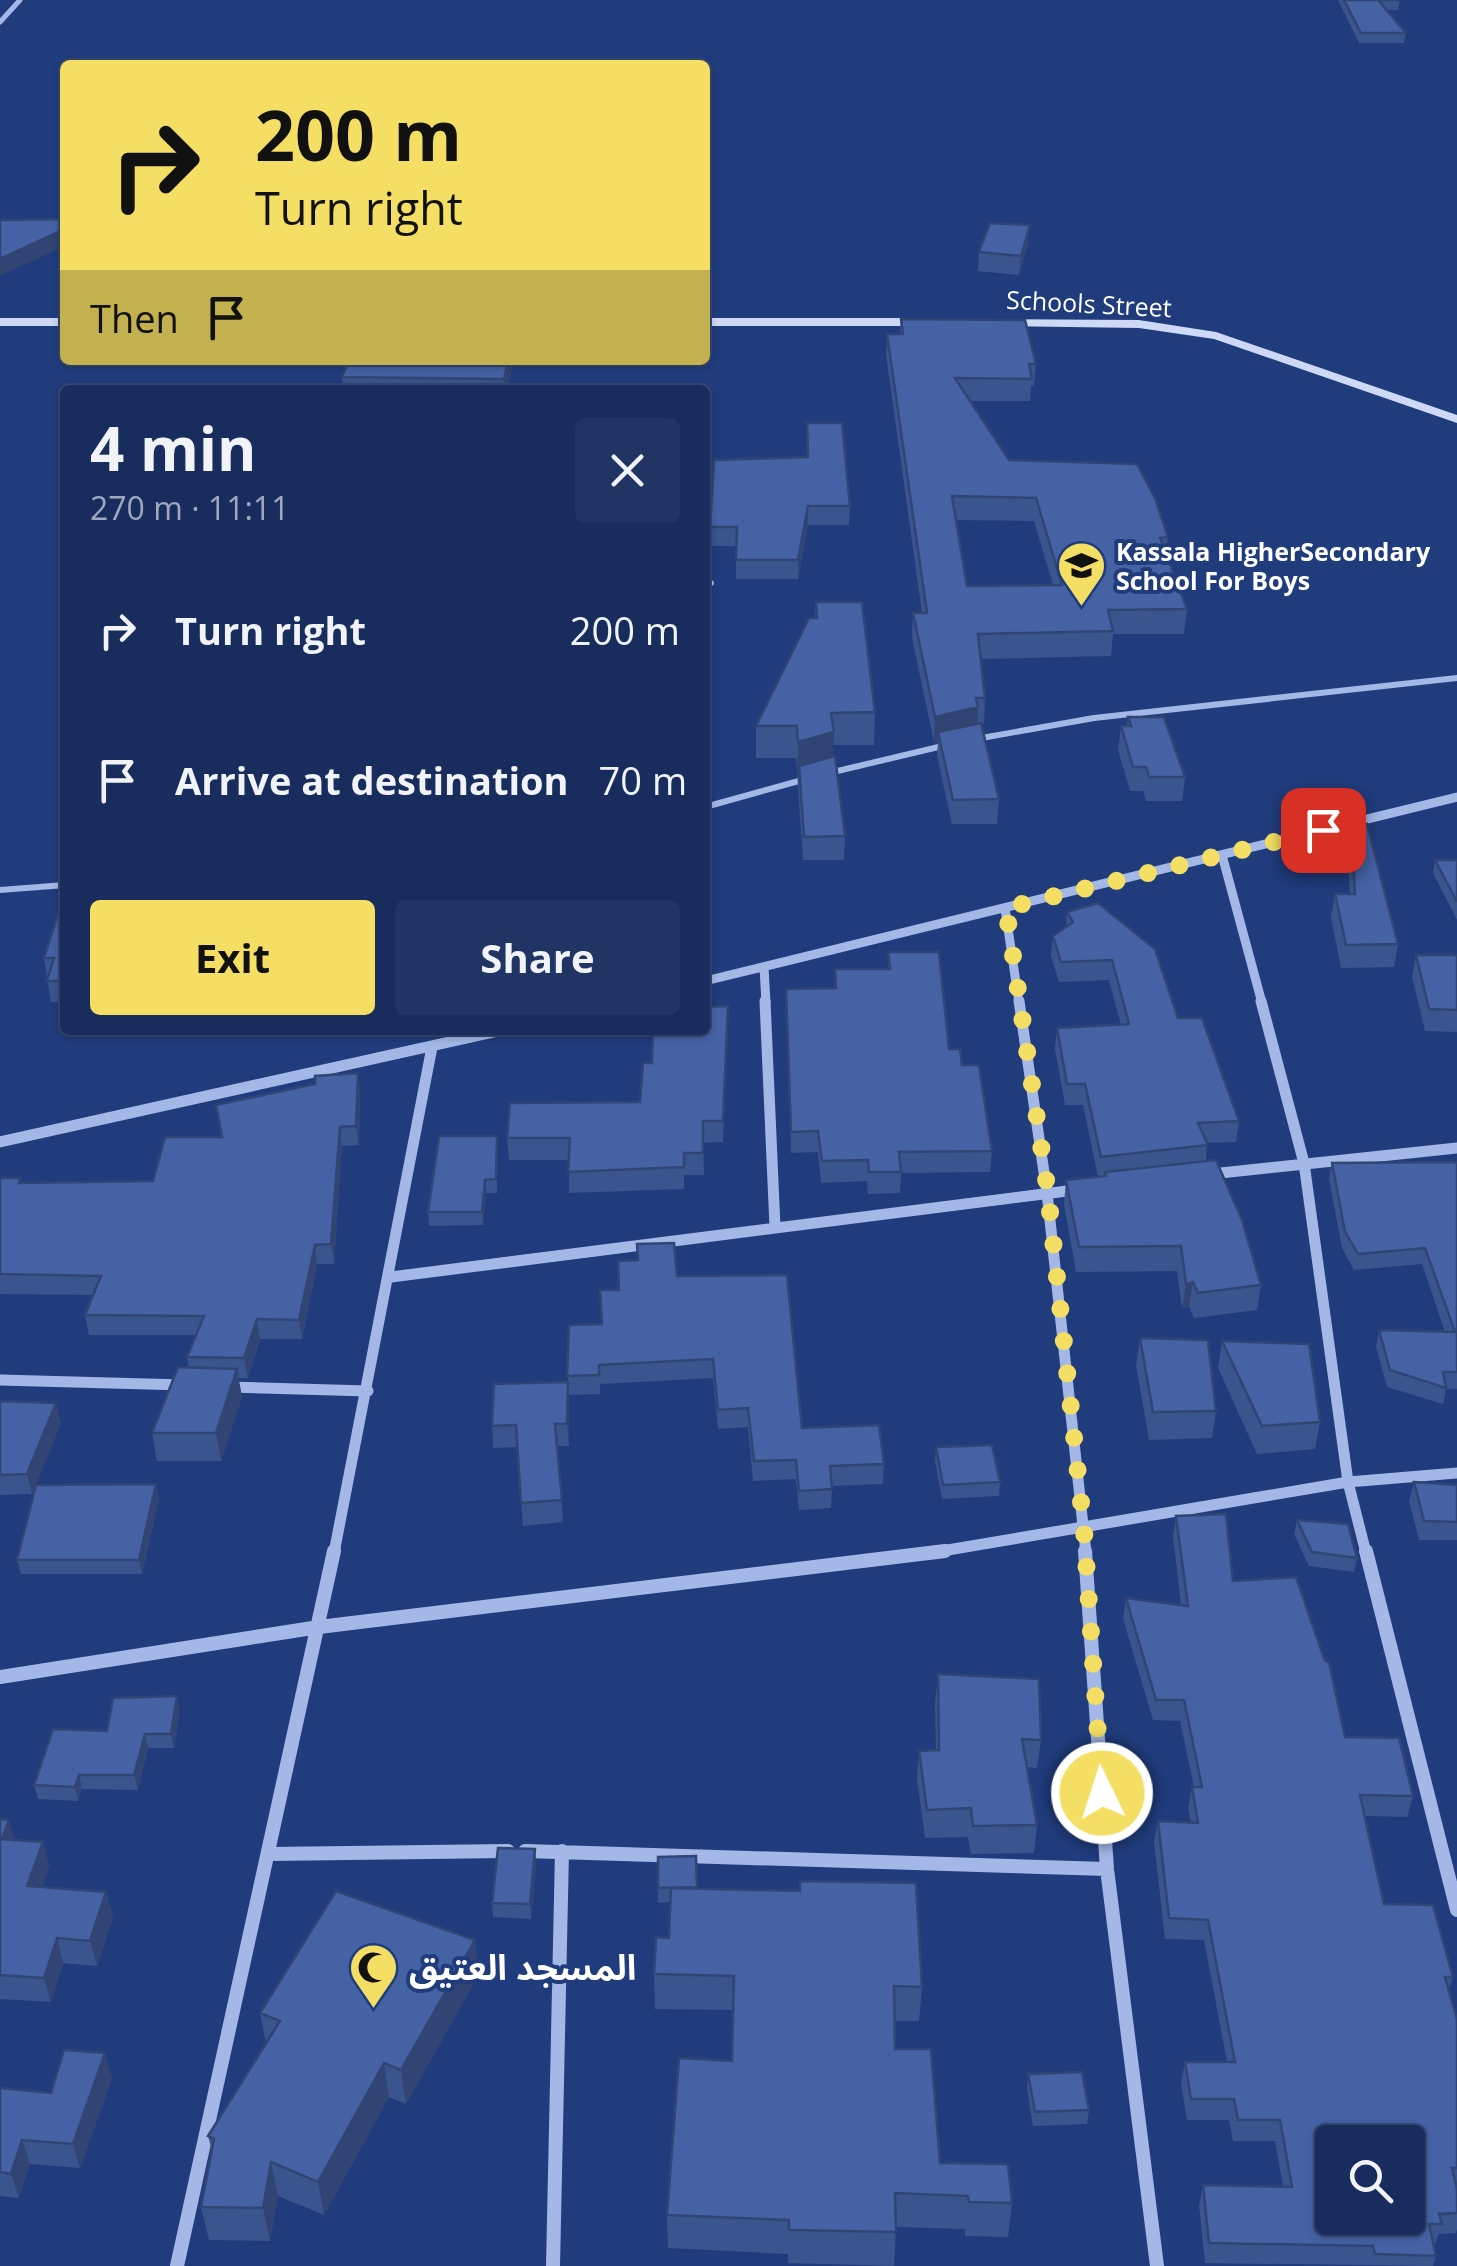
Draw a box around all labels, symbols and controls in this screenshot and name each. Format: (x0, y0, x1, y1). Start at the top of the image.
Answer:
text: 200 m (255, 86, 462, 182)
icon: right (90, 100, 220, 230)
text: Turn right (255, 177, 463, 238)
street label: Schools Street (1005, 282, 1173, 324)
icon: arrive (199, 290, 254, 345)
text: Then (90, 292, 179, 344)
text: 4 min (90, 407, 257, 489)
button: close (575, 418, 680, 523)
text: 270 m · 11:11 (90, 486, 289, 529)
place label: Kassala HigherSecondary School For Boys (1116, 534, 1431, 597)
school or university icon: Kassala HigherSecondary School For Boys (1055, 540, 1107, 608)
icon: right (90, 603, 145, 658)
text: Turn right (175, 604, 366, 656)
text: 200 m (570, 604, 680, 656)
icon: arrive (90, 753, 145, 808)
text: Arrive at destination (175, 754, 569, 806)
text: 70 m (599, 754, 687, 806)
pin (1281, 788, 1366, 873)
icon: arrive (1296, 803, 1351, 858)
button: Exit (90, 900, 375, 1015)
button: Share (395, 900, 680, 1015)
position arrow (1050, 1741, 1154, 1845)
mosque icon: المسجد العتيق (348, 1942, 400, 2010)
place label: المسجد العتيق (409, 1943, 636, 1990)
map controls (1315, 2125, 1425, 2235)
button: search (1315, 2125, 1425, 2235)

